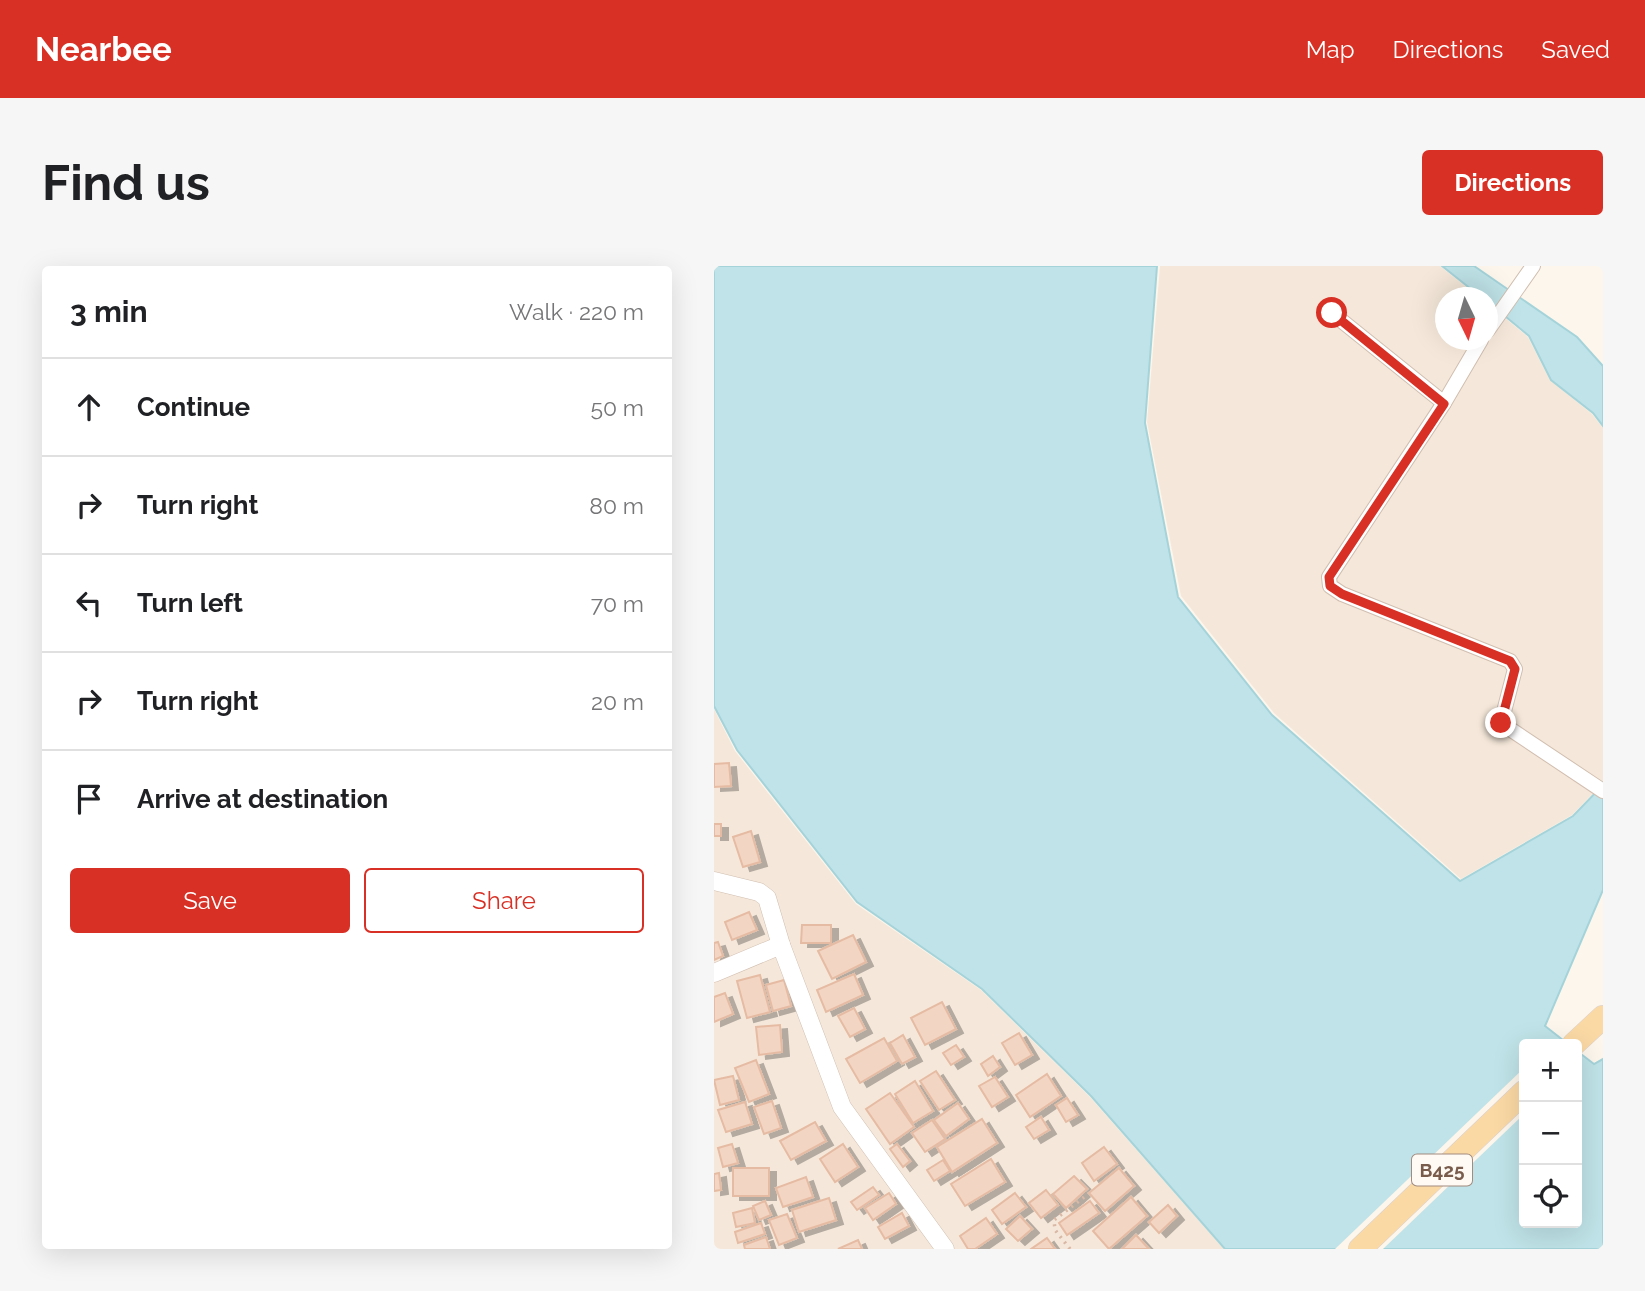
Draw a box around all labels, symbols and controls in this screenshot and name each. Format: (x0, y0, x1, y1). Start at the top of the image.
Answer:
text: Nearbee (35, 30, 172, 69)
text: Map (1306, 35, 1355, 64)
text: Directions (1393, 35, 1503, 64)
text: Saved (1541, 35, 1610, 64)
button: Directions (1422, 150, 1603, 215)
text: Find us (42, 154, 210, 211)
north arrow (1435, 287, 1498, 350)
text: 3 min (70, 294, 148, 329)
route start (1316, 297, 1347, 328)
text: Walk · 220 m (509, 298, 644, 325)
icon: ahead (70, 388, 108, 426)
text: Continue (137, 392, 250, 422)
text: 50 m (590, 394, 644, 421)
icon: right (70, 486, 108, 524)
text: Turn right (137, 490, 258, 520)
text: 80 m (589, 492, 644, 519)
icon: left (70, 584, 108, 622)
text: Turn left (137, 588, 243, 618)
text: 70 m (591, 590, 644, 617)
icon: right (70, 682, 108, 720)
text: Turn right (137, 686, 258, 716)
text: 20 m (591, 688, 644, 715)
route end (1485, 707, 1516, 738)
icon: arrive (70, 780, 108, 818)
text: Arrive at destination (137, 784, 388, 814)
button: Save (70, 868, 350, 933)
button: Share (364, 868, 644, 933)
map controls (1519, 1039, 1582, 1228)
button: + (1519, 1039, 1582, 1102)
button: − (1519, 1102, 1582, 1165)
road number: B425 (1412, 1154, 1472, 1186)
button: locate (1519, 1165, 1582, 1228)

